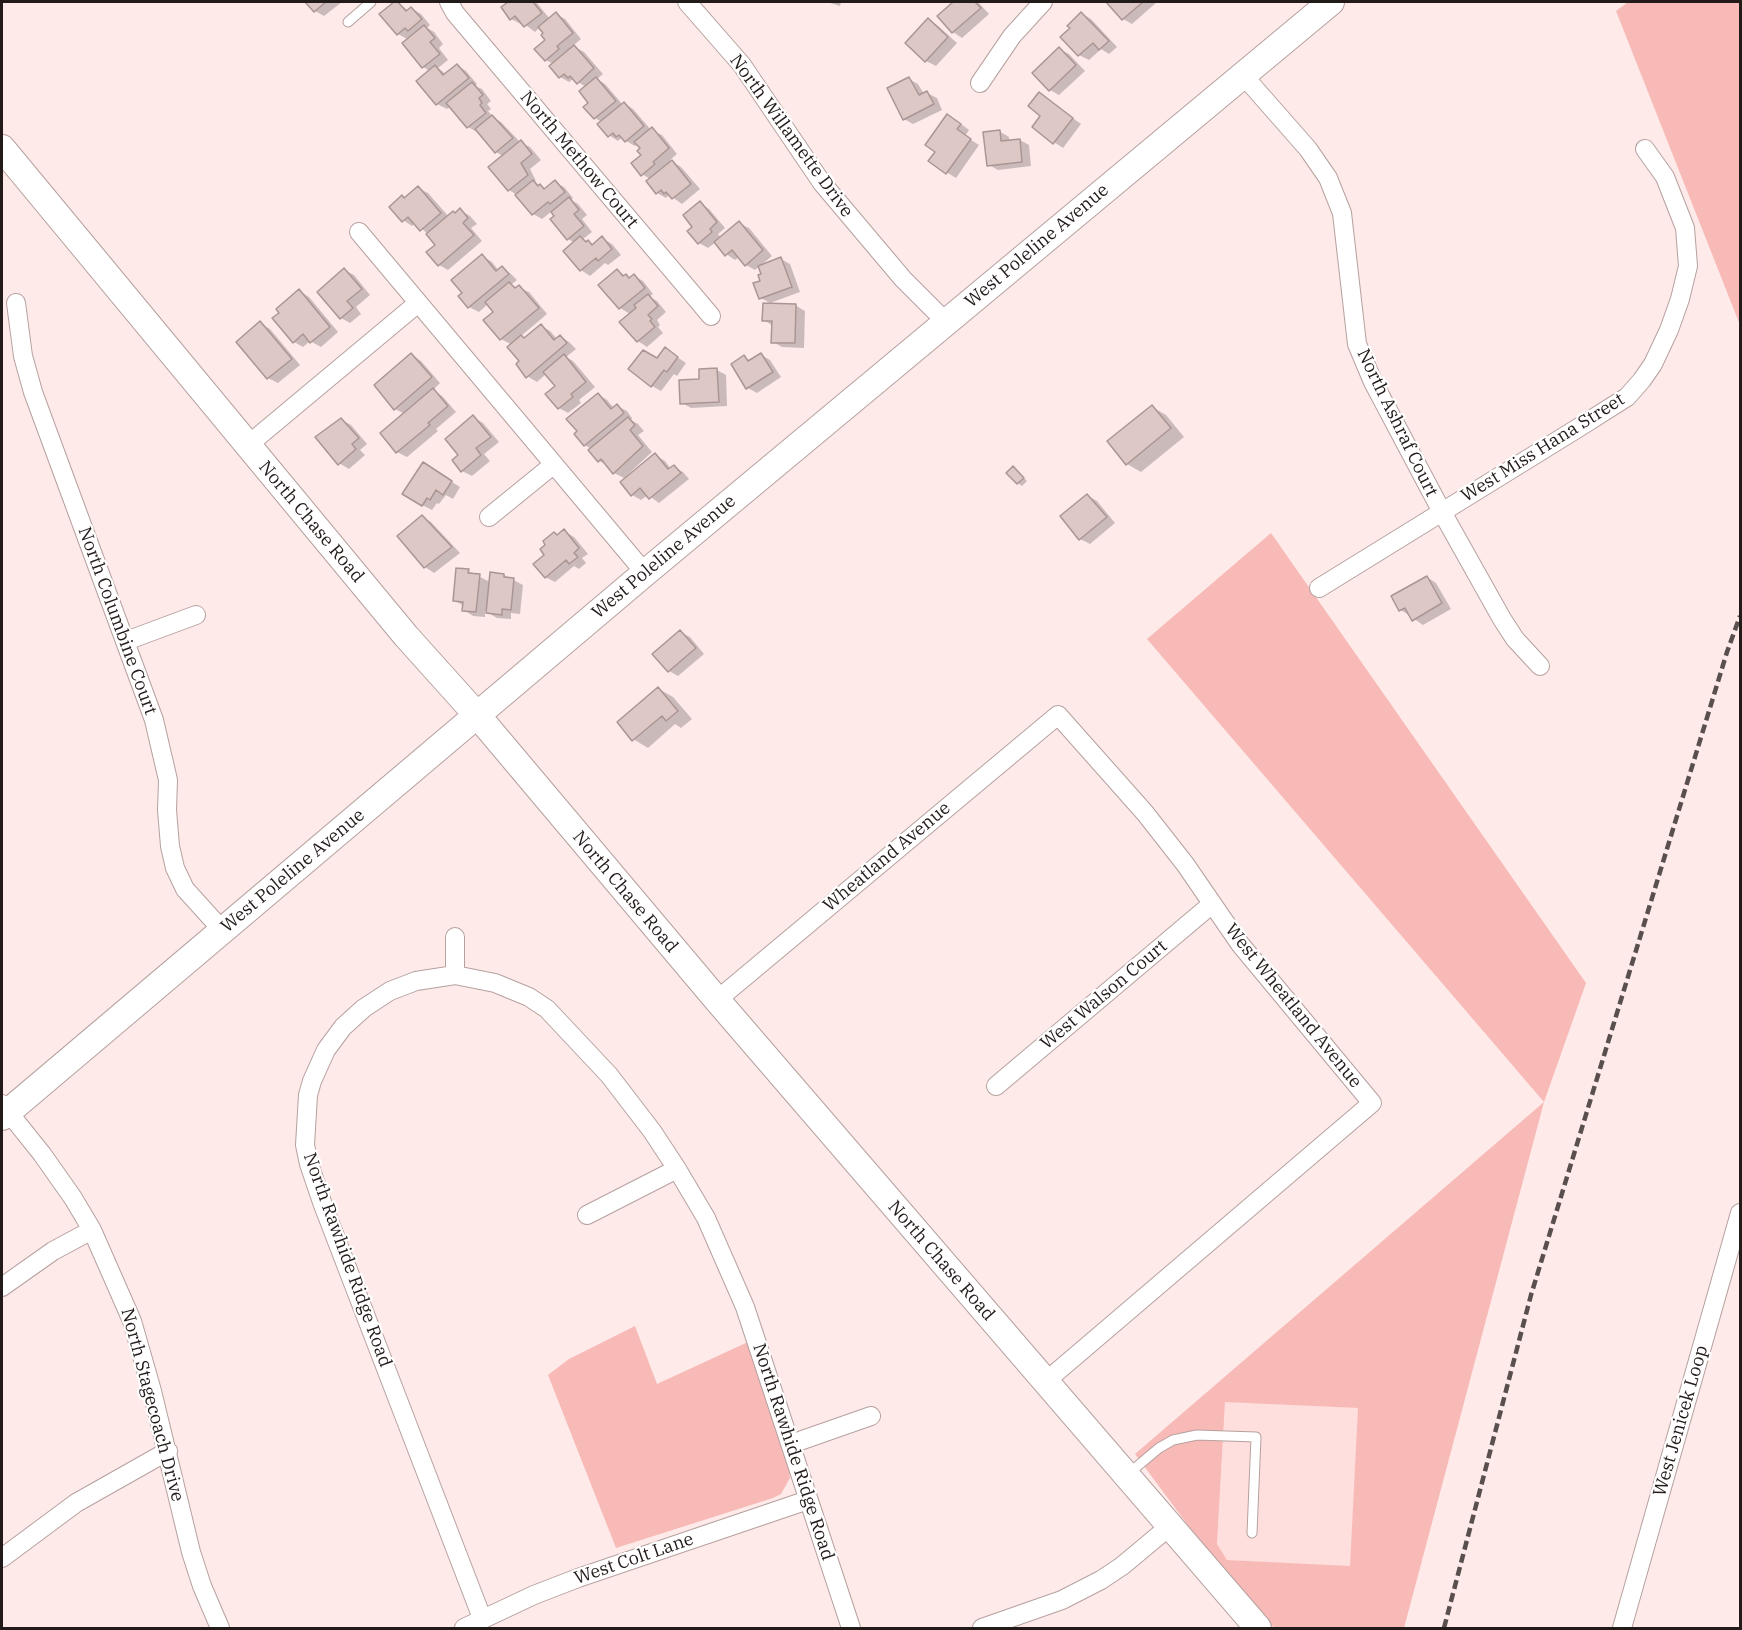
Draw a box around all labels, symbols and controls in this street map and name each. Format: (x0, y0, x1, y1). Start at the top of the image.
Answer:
street label: North Willamette Drive (725, 50, 857, 222)
street label: North Methow Court (515, 87, 643, 233)
street label: West Poleline Avenue (961, 179, 1113, 313)
street label: North Ashraf Court (1352, 346, 1442, 500)
street label: West Miss Hana Street (1457, 389, 1629, 507)
street label: North Chase Road (254, 457, 368, 587)
street label: West Poleline Avenue (588, 490, 740, 624)
street label: North Columbine Court (73, 524, 161, 718)
street label: Wheatland Avenue (819, 797, 955, 917)
street label: West Poleline Avenue (217, 804, 369, 938)
street label: North Chase Road (568, 827, 682, 957)
street label: West Wheatland Avenue (1220, 920, 1366, 1092)
street label: West Walson Court (1036, 936, 1172, 1054)
street label: North Rawhide Ridge Road (298, 1150, 396, 1370)
street label: North Chase Road (883, 1196, 999, 1326)
street label: North Stagecoach Drive (116, 1306, 188, 1504)
street label: North Rawhide Ridge Road (748, 1341, 838, 1563)
street label: West Jenicek Loop (1649, 1343, 1713, 1499)
street label: West Colt Lane (572, 1528, 696, 1590)

